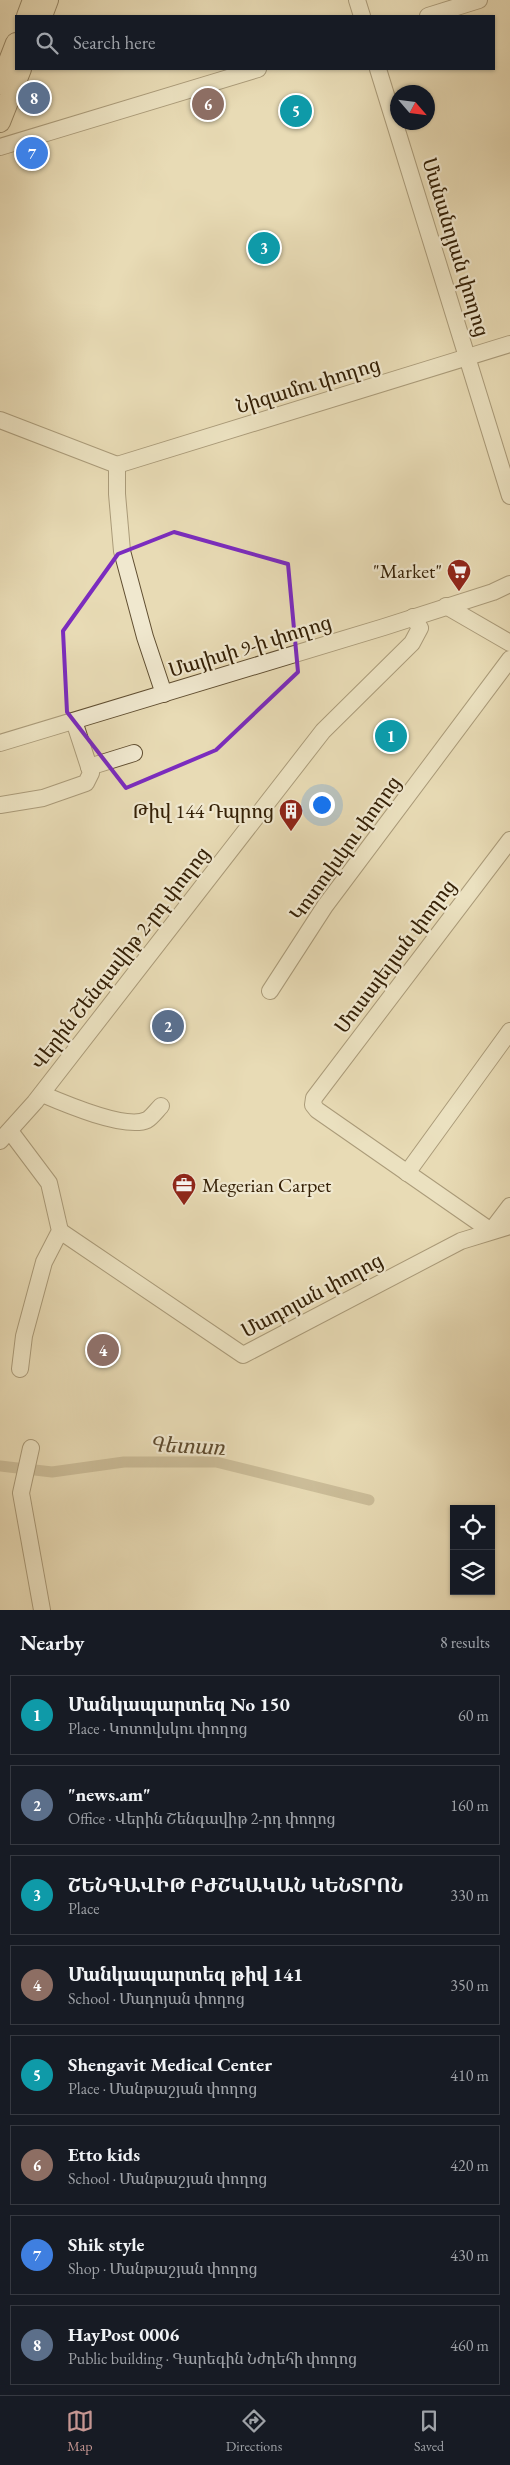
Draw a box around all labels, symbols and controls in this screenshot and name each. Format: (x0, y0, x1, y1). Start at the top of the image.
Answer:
search box (15, 15, 495, 70)
icon: search (33, 29, 61, 57)
text: Search here (73, 30, 155, 55)
pin: 8 (18, 79, 50, 117)
pin: 6 (192, 85, 224, 123)
north arrow (390, 85, 435, 130)
pin: 5 (280, 92, 312, 130)
pin: 7 (16, 134, 48, 172)
street label: Մանանդյան փողոց (416, 154, 496, 340)
pin: 3 (248, 229, 280, 267)
street label: Նիզամու փողոց (233, 351, 383, 419)
place label: "Market" (373, 558, 442, 584)
supermarket icon: "Market" (446, 558, 472, 592)
street label: Մայիսի 9-ի փողոց (166, 609, 334, 683)
pin: 1 (375, 717, 407, 755)
street label: Կոտովսկու փողոց (284, 770, 406, 926)
your location (309, 792, 335, 818)
place label: Թիվ 144 Դպրոց (132, 798, 274, 824)
building icon: Թիվ 144 Դպրոց (278, 798, 304, 832)
street label: Վերին Շենգավիթ 2-րդ փողոց (26, 842, 214, 1074)
street label: Մուսայելյան փողոց (329, 874, 461, 1038)
pin: 2 (152, 1007, 184, 1045)
office icon: Megerian Carpet (171, 1172, 197, 1206)
place label: Megerian Carpet (202, 1172, 332, 1198)
street label: Մադոյան փողոց (237, 1247, 387, 1343)
pin: 4 (87, 1331, 119, 1369)
water label: Գետառ (149, 1430, 226, 1461)
map controls (450, 1505, 495, 1595)
button: locate (450, 1505, 495, 1550)
button: layers (450, 1550, 495, 1595)
text: Nearby (20, 1629, 84, 1656)
text: 8 results (440, 1632, 490, 1653)
text: Մանկապարտեզ No 150 (68, 1692, 290, 1717)
text: 1 (33, 1705, 41, 1726)
text: 60 m (458, 1705, 489, 1726)
text: Place · Կոտովսկու փողոց (68, 1718, 247, 1739)
text: "news.am" (68, 1782, 151, 1807)
text: 2 (33, 1795, 41, 1816)
text: 160 m (450, 1795, 489, 1816)
text: Office · Վերին Շենգավիթ 2-րդ փողոց (68, 1808, 336, 1829)
text: ՇԵՆԳԱՎԻԹ ԲԺՇԿԱԿԱՆ ԿԵՆՏՐՈՆ (68, 1873, 404, 1898)
text: 3 (33, 1885, 41, 1906)
text: 330 m (450, 1885, 489, 1906)
text: Place (68, 1898, 100, 1919)
text: Մանկապարտեզ թիվ 141 (68, 1962, 303, 1987)
text: 4 (33, 1975, 41, 1996)
text: 350 m (450, 1975, 489, 1996)
text: School · Մադոյան փողոց (68, 1988, 245, 2009)
text: Shengavit Medical Center (68, 2052, 272, 2077)
text: 5 (33, 2065, 41, 2086)
text: 410 m (450, 2065, 489, 2086)
text: Place · Մանթաշյան փողոց (68, 2078, 257, 2099)
text: Etto kids (68, 2142, 140, 2167)
text: 6 (33, 2155, 41, 2176)
text: 420 m (450, 2155, 489, 2176)
text: School · Մանթաշյան փողոց (68, 2168, 267, 2189)
text: Shik style (68, 2232, 144, 2257)
text: 7 (33, 2245, 41, 2266)
text: 430 m (450, 2245, 489, 2266)
text: Shop · Մանթաշյան փողոց (68, 2258, 258, 2279)
text: HayPost 0006 (68, 2322, 179, 2347)
text: 8 (33, 2335, 41, 2356)
text: 460 m (450, 2335, 489, 2356)
text: Public building · Գարեգին Նժդեհի փողոց (68, 2348, 357, 2369)
tab: Map (66, 2407, 94, 2455)
tab: Directions (226, 2407, 282, 2455)
tab: Saved (414, 2407, 444, 2455)

